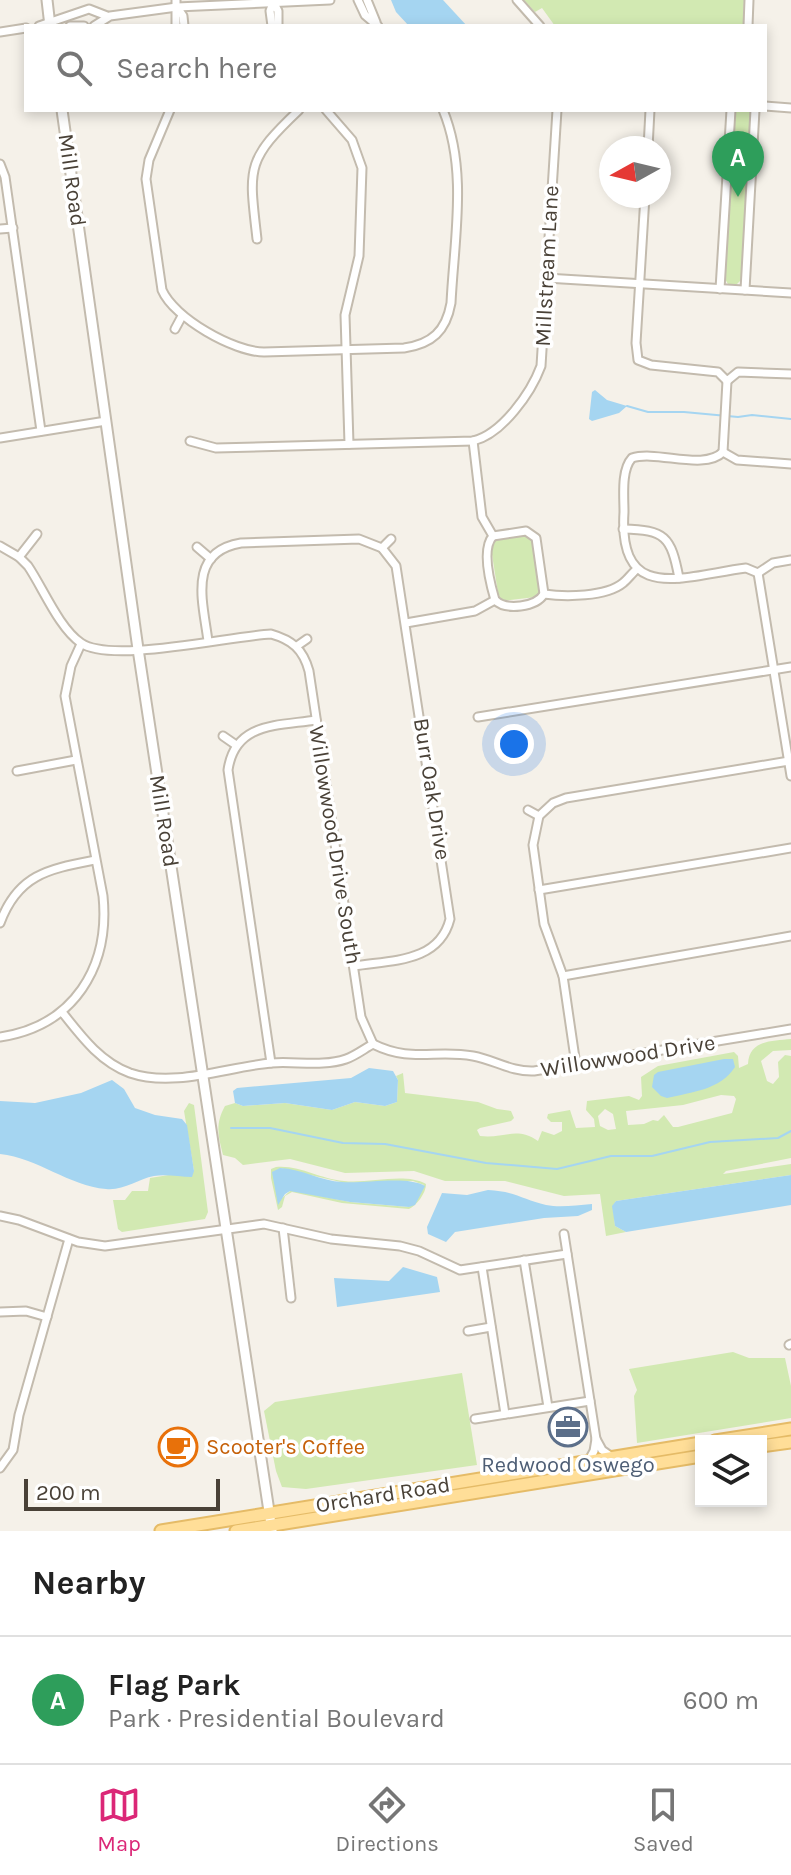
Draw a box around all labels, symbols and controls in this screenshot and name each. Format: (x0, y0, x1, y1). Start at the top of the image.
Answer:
search box (24, 24, 767, 112)
icon: search (52, 46, 96, 90)
text: Search here (116, 50, 277, 86)
pin: A (712, 131, 764, 197)
street label: Mill Road (53, 132, 91, 228)
north arrow (599, 136, 671, 208)
street label: Millstream Lane (530, 185, 564, 347)
street label: Burr Oak Drive (408, 716, 456, 862)
street label: Willowwood Drive South (303, 724, 367, 966)
your location (494, 724, 534, 764)
street label: Mill Road (144, 773, 184, 869)
street label: Willowwood Drive (539, 1029, 717, 1083)
office icon: Redwood Oswego (547, 1406, 589, 1448)
cafe icon: Scooter's Coffee (157, 1426, 199, 1468)
place label: Scooter's Coffee (206, 1434, 365, 1460)
map controls (695, 1435, 767, 1507)
button: layers (695, 1435, 767, 1507)
place label: Redwood Oswego (481, 1452, 655, 1478)
street label: Orchard Road (314, 1472, 452, 1518)
scale bar (24, 1475, 220, 1511)
text: 200 m (36, 1480, 101, 1506)
text: Nearby (32, 1563, 146, 1603)
text: Flag Park (108, 1667, 241, 1703)
text: A (50, 1685, 66, 1716)
text: 600 m (683, 1685, 759, 1716)
text: Park · Presidential Boulevard (108, 1703, 445, 1734)
tab: Map (97, 1783, 141, 1857)
tab: Directions (335, 1783, 439, 1857)
tab: Saved (633, 1783, 694, 1857)

